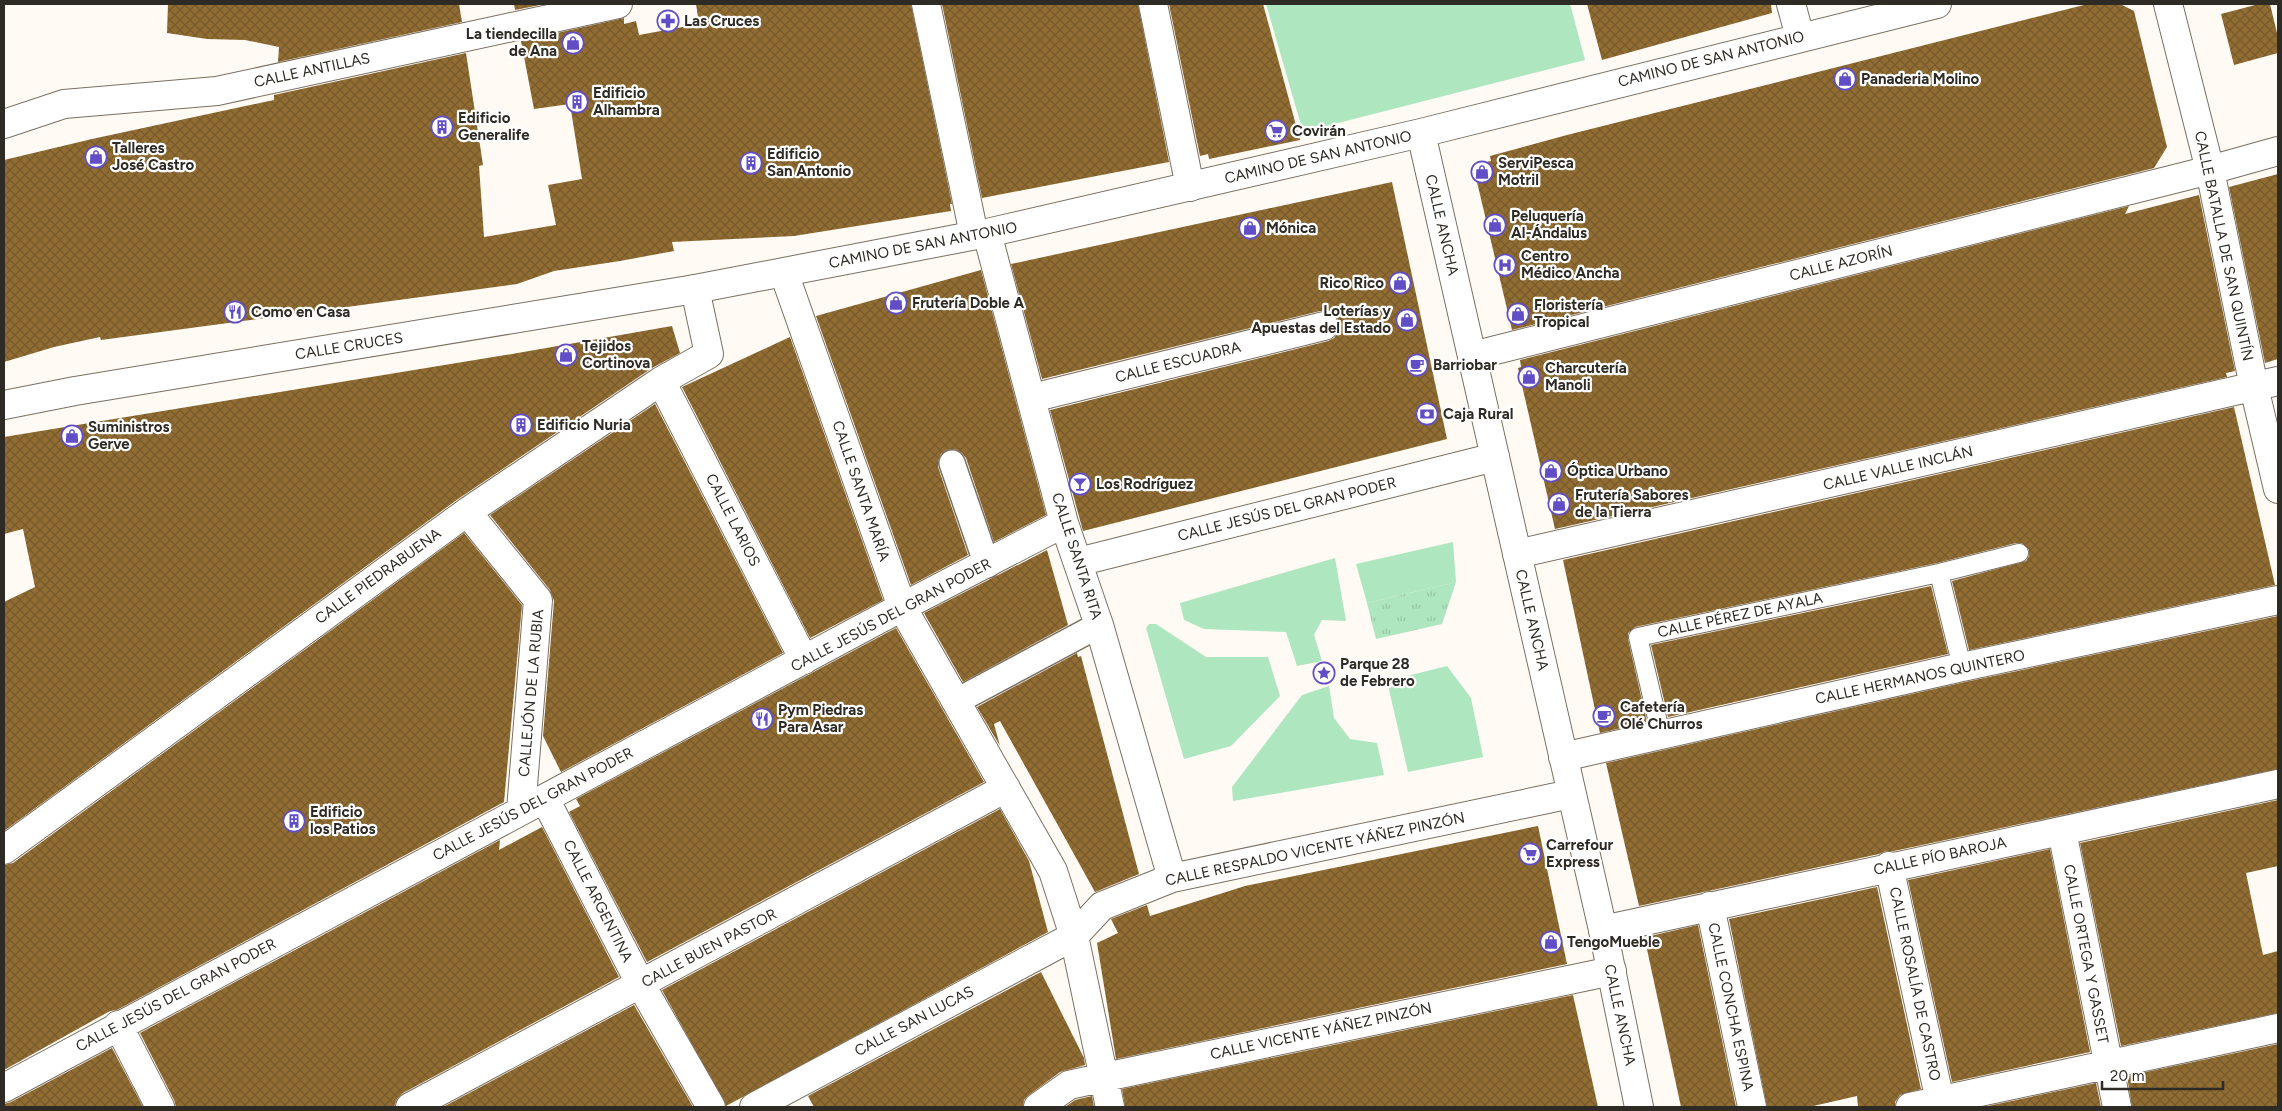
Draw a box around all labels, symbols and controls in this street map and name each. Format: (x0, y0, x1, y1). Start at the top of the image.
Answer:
pharmacy icon: Las Cruces (656, 9, 680, 33)
place label: Las Cruces (684, 12, 759, 30)
place label: La tiendecilla de Ana (466, 25, 557, 60)
street label: CAMINO DE SAN ANTONIO (1616, 27, 1806, 91)
shop icon: La tiendecilla de Ana (561, 31, 585, 55)
street label: CALLE ANTILLAS (252, 49, 372, 91)
shop icon: Panaderia Molino (1833, 67, 1857, 91)
place label: Panaderia Molino (1861, 70, 1980, 88)
place label: Edificio Alhambra (593, 84, 660, 119)
building icon: Edificio Alhambra (565, 90, 589, 114)
place label: Edificio Generalife (458, 109, 530, 144)
building icon: Edificio Generalife (430, 115, 454, 139)
supermarket icon: Covirán (1264, 119, 1288, 143)
place label: Covirán (1292, 122, 1346, 140)
street label: CAMINO DE SAN ANTONIO (1223, 127, 1413, 187)
street label: CALLE BATALLA DE SAN QUINTÍN (2191, 129, 2257, 363)
place label: Talleres José Castro (112, 139, 194, 174)
shop icon: Talleres José Castro (84, 145, 108, 169)
place label: Edificio San Antonio (767, 145, 851, 180)
building icon: Edificio San Antonio (739, 151, 763, 175)
place label: ServiPesca Motril (1498, 154, 1574, 189)
shop icon: ServiPesca Motril (1470, 160, 1494, 184)
street label: CALLE ANCHA (1422, 173, 1462, 277)
place label: Peluquería Al-Ándalus (1511, 207, 1587, 242)
shop icon: Peluquería Al-Ándalus (1483, 213, 1507, 237)
shop icon: Mónica (1238, 216, 1262, 240)
street label: CAMINO DE SAN ANTONIO (827, 218, 1019, 272)
place label: Mónica (1266, 219, 1316, 237)
street label: CALLE AZORÍN (1788, 241, 1894, 285)
place label: Centro Médico Ancha (1521, 247, 1620, 282)
hospital icon: Centro Médico Ancha (1493, 253, 1517, 277)
shop icon: Rico Rico (1388, 271, 1412, 295)
place label: Rico Rico (1319, 274, 1384, 292)
shop icon: Frutería Doble A (884, 291, 908, 315)
place label: Frutería Doble A (912, 294, 1024, 312)
place label: Floristería Tropical (1534, 296, 1603, 331)
restaurant icon: Como en Casa (223, 300, 247, 324)
place label: Loterías y Apuestas del Estado (1251, 302, 1391, 337)
shop icon: Floristería Tropical (1506, 302, 1530, 326)
place label: Como en Casa (251, 303, 350, 321)
shop icon: Loterías y Apuestas del Estado (1395, 308, 1419, 332)
street label: CALLE CRUCES (294, 329, 404, 363)
place label: Tejidos Cortinova (582, 337, 650, 372)
street label: CALLE ESCUADRA (1113, 338, 1243, 386)
shop icon: Tejidos Cortinova (554, 343, 578, 367)
cafe icon: Barriobar (1405, 353, 1429, 377)
place label: Barriobar (1433, 356, 1497, 374)
place label: Charcutería Manoli (1545, 359, 1627, 394)
shop icon: Charcutería Manoli (1517, 365, 1541, 389)
bank icon: Caja Rural (1415, 402, 1439, 426)
place label: Caja Rural (1443, 405, 1513, 423)
building icon: Edificio Nuria (509, 413, 533, 437)
place label: Edificio Nuria (537, 416, 631, 434)
place label: Suministros Gerve (88, 418, 170, 453)
street label: CALLE SANTA MARÍA (828, 418, 894, 564)
shop icon: Suministros Gerve (60, 424, 84, 448)
street label: CALLE VALLE INCLÁN (1821, 442, 1975, 494)
shop icon: Óptica Urbano (1539, 459, 1563, 483)
place label: Óptica Urbano (1567, 462, 1668, 480)
street label: CALLE LARIOS (702, 471, 764, 569)
bar icon: Los Rodríguez (1068, 472, 1092, 496)
street label: CALLE JESÚS DEL GRAN PODER (1176, 473, 1398, 545)
place label: Los Rodríguez (1096, 475, 1193, 493)
place label: Frutería Sabores de la Tierra (1575, 486, 1689, 521)
street label: CALLE SANTA RITA (1048, 490, 1106, 622)
shop icon: Frutería Sabores de la Tierra (1547, 492, 1571, 516)
street label: CALLE PIEDRABUENA (312, 524, 444, 628)
street label: CALLE JESÚS DEL GRAN PODER (788, 554, 994, 676)
street label: CALLE ANCHA (1512, 568, 1552, 672)
street label: CALLE PÉREZ DE AYALA (1656, 589, 1824, 641)
street label: CALLEJÓN DE LA RUBIA (515, 608, 547, 778)
street label: CALLE HERMANOS QUINTERO (1814, 646, 2026, 708)
place label: Parque 28 de Febrero (1340, 655, 1415, 690)
place icon: Parque 28 de Febrero (1312, 661, 1336, 685)
place label: Cafetería Olé Churros (1620, 698, 1702, 733)
place label: Pym Piedras Para Asar (778, 701, 863, 736)
cafe icon: Cafetería Olé Churros (1592, 704, 1616, 728)
restaurant icon: Pym Piedras Para Asar (750, 707, 774, 731)
street label: CALLE JESÚS DEL GRAN PODER (430, 743, 636, 865)
place label: Edificio los Patios (310, 803, 376, 838)
street label: CALLE RESPALDO VICENTE YÁÑEZ PINZÓN (1164, 808, 1466, 890)
building icon: Edificio los Patios (282, 809, 306, 833)
street label: CALLE PÍO BAROJA (1872, 833, 2008, 879)
place label: Carrefour Express (1546, 836, 1614, 871)
street label: CALLE ARGENTINA (559, 837, 637, 965)
supermarket icon: Carrefour Express (1518, 842, 1542, 866)
street label: CALLE ORTEGA Y GASSET (2060, 863, 2112, 1046)
street label: CALLE ROSALÍA DE CASTRO (1886, 885, 1944, 1083)
street label: CALLE BUEN PASTOR (638, 905, 780, 991)
street label: CALLE CONCHA ESPINA (1704, 921, 1758, 1093)
shop icon: TengoMueble (1539, 930, 1563, 954)
place label: TengoMueble (1567, 933, 1661, 951)
street label: CALLE JESÚS DEL GRAN PODER (73, 934, 279, 1056)
street label: CALLE ANCHA (1600, 963, 1640, 1067)
street label: CALLE SAN LUCAS (851, 982, 977, 1060)
street label: CALLE VICENTE YÁÑEZ PINZÓN (1209, 999, 1433, 1063)
scale bar (2102, 1058, 2223, 1090)
text: 20 m (2110, 1067, 2144, 1085)

